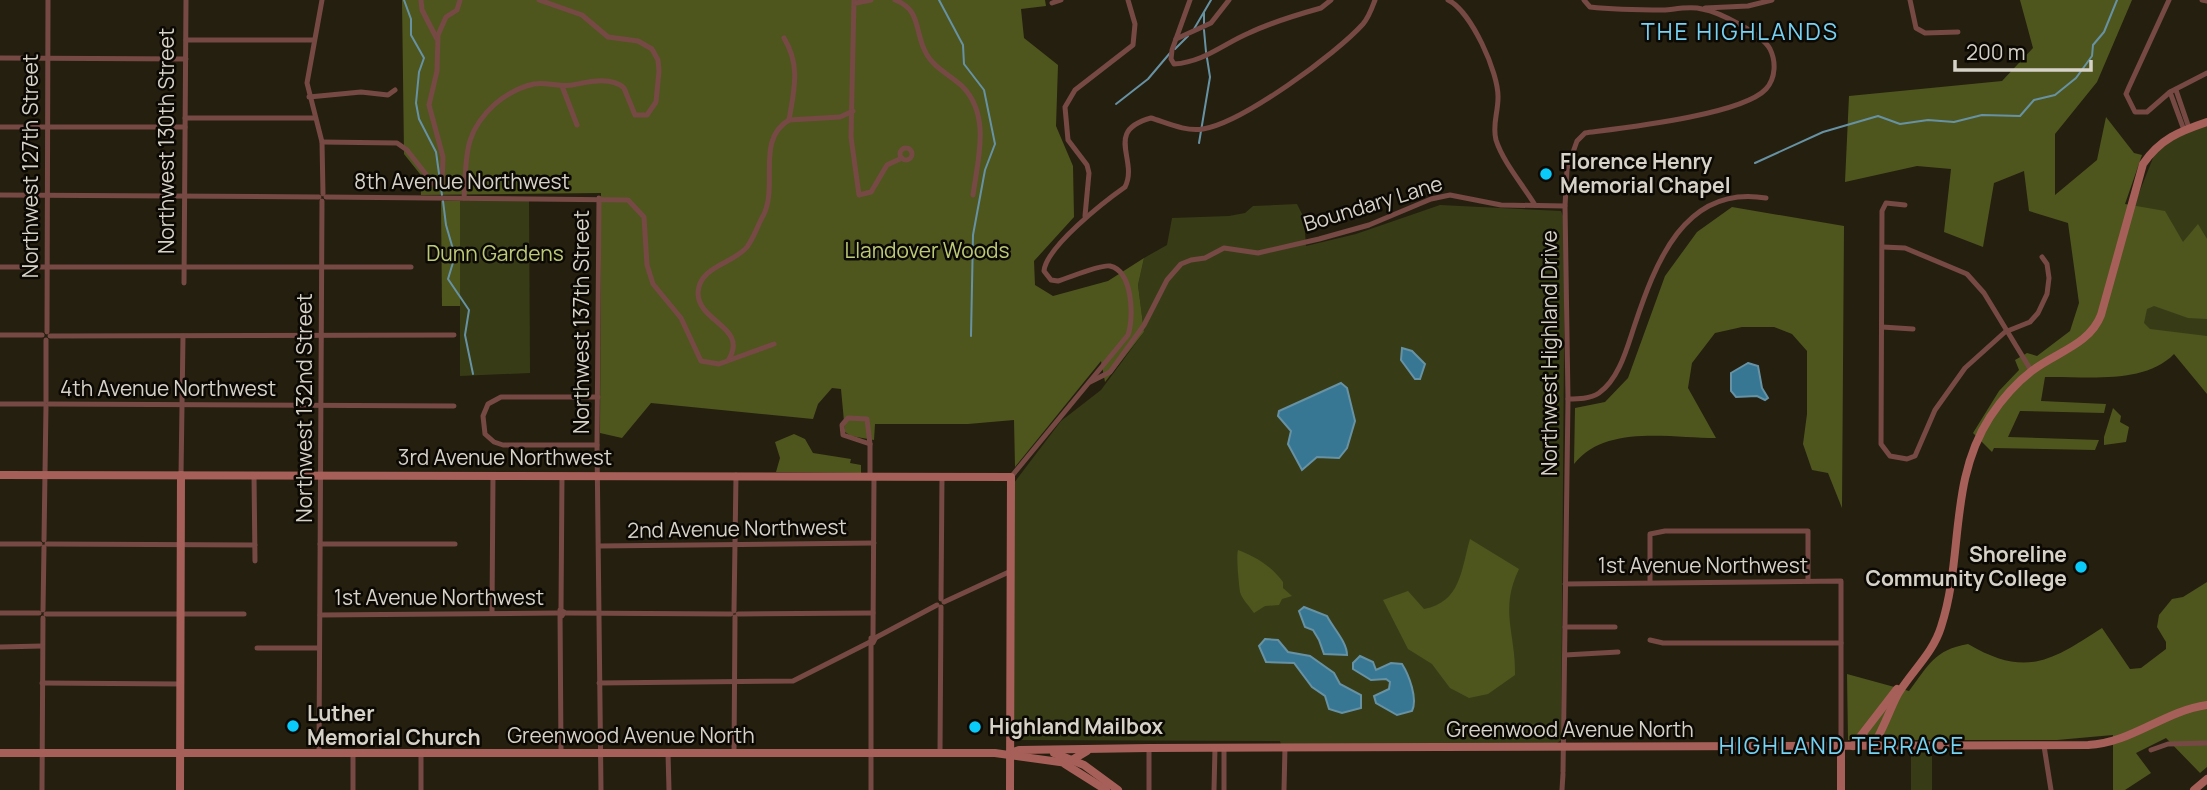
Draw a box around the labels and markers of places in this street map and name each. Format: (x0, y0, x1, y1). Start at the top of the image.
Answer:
place label: Florence Henry Memorial Chapel (1560, 147, 1731, 199)
marker: Florence Henry Memorial Chapel (1538, 166, 1554, 182)
place label: Shoreline Community College (1865, 540, 2067, 592)
marker: Shoreline Community College (2073, 559, 2089, 575)
place label: Luther Memorial Church (307, 699, 481, 751)
place label: Highland Mailbox (989, 712, 1164, 740)
marker: Luther Memorial Church (285, 718, 301, 734)
marker: Highland Mailbox (967, 719, 983, 735)

